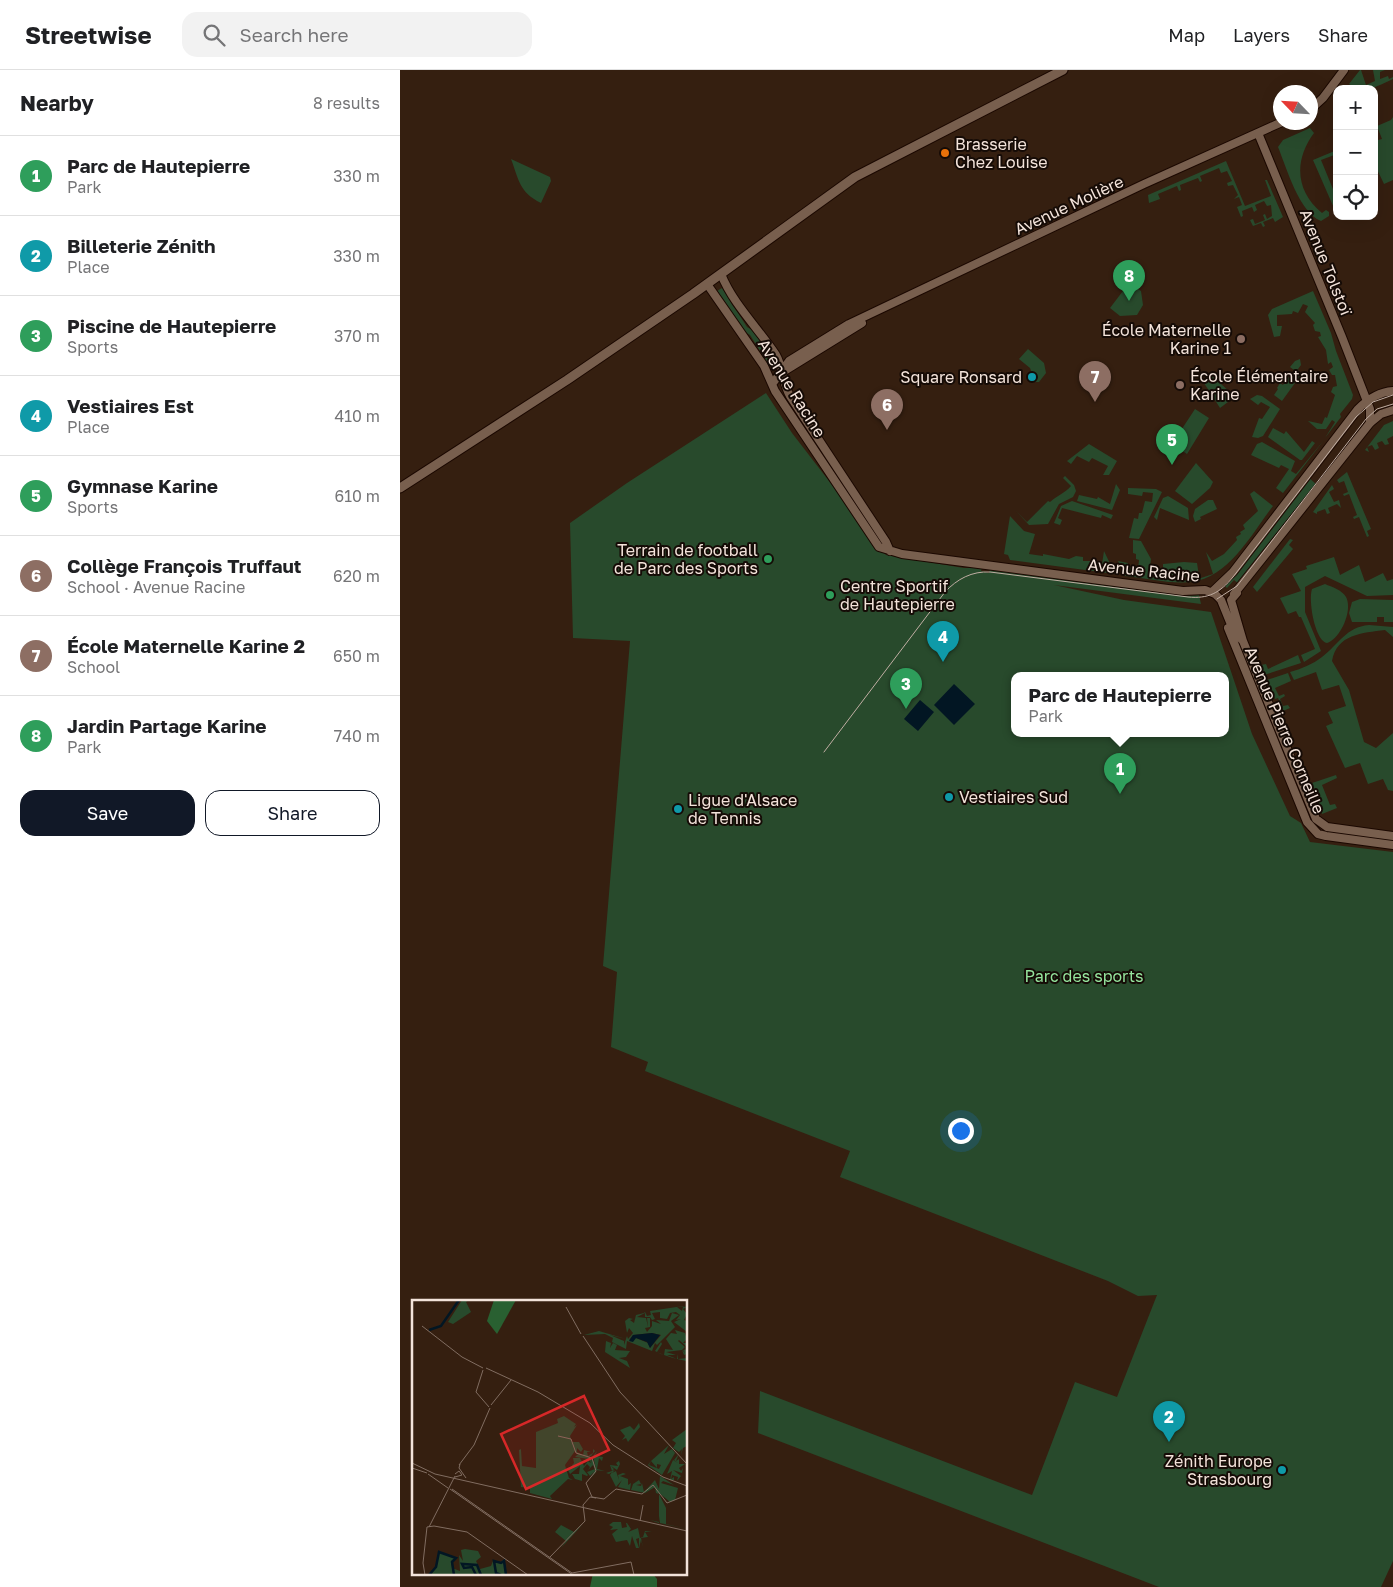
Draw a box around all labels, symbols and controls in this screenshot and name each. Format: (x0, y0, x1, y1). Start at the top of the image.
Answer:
search box (182, 12, 532, 57)
text: Streetwise (25, 20, 152, 49)
icon: search (200, 21, 228, 49)
text: Search here (240, 23, 348, 46)
text: Map (1168, 24, 1205, 46)
text: Layers (1233, 24, 1290, 46)
text: Share (1318, 24, 1368, 46)
north arrow (1273, 85, 1318, 130)
map controls (1333, 85, 1378, 220)
button: + (1333, 85, 1378, 130)
text: Nearby (20, 90, 94, 116)
text: 8 results (313, 93, 380, 113)
button: − (1333, 130, 1378, 175)
place label: Brasserie Chez Louise (955, 134, 1047, 172)
marker: Brasserie Chez Louise (939, 147, 951, 159)
text: Parc de Hautepierre (67, 154, 250, 177)
text: 1 (32, 166, 40, 186)
text: 330 m (333, 166, 380, 186)
street label: Avenue Molière (1011, 171, 1127, 239)
button: locate (1333, 175, 1378, 220)
text: Park (67, 177, 102, 197)
street label: Avenue Tolstoï (1296, 206, 1357, 319)
text: Billeterie Zénith (67, 234, 216, 257)
text: 2 (31, 246, 41, 266)
text: 330 m (333, 246, 380, 266)
text: Place (67, 257, 110, 277)
pin: 8 (1113, 260, 1145, 301)
text: Piscine de Hautepierre (67, 314, 276, 337)
place label: École Maternelle Karine 1 (1102, 320, 1231, 358)
text: 3 (31, 326, 41, 346)
text: 370 m (334, 326, 380, 346)
marker: École Maternelle Karine 1 (1235, 333, 1247, 345)
street label: Avenue Racine (754, 335, 830, 441)
text: Sports (67, 337, 118, 357)
pin: 7 (1079, 361, 1111, 402)
place label: École Élémentaire Karine (1190, 366, 1328, 404)
place label: Square Ronsard (900, 367, 1022, 387)
marker: Square Ronsard (1026, 371, 1038, 383)
marker: École Élémentaire Karine (1174, 379, 1186, 391)
pin: 6 (871, 389, 903, 430)
text: Vestiaires Est (67, 394, 194, 417)
text: 4 (31, 406, 41, 426)
text: 410 m (334, 406, 380, 426)
text: Place (67, 417, 110, 437)
pin: 5 (1156, 424, 1188, 465)
text: Gymnase Karine (67, 474, 218, 497)
text: 5 (31, 486, 41, 506)
text: 610 m (334, 486, 380, 506)
text: Sports (67, 497, 118, 517)
place label: Terrain de football de Parc des Sports (614, 540, 758, 578)
marker: Terrain de football de Parc des Sports (762, 553, 774, 565)
text: Collège François Truffaut (67, 554, 301, 577)
street label: Avenue Racine (1087, 554, 1201, 586)
text: 6 (31, 566, 41, 586)
text: 620 m (333, 566, 380, 586)
place label: Centre Sportif de Hautepierre (840, 576, 955, 614)
text: School · Avenue Racine (67, 577, 245, 597)
marker: Centre Sportif de Hautepierre (824, 589, 836, 601)
pin: 4 (927, 621, 959, 662)
text: École Maternelle Karine 2 (67, 634, 305, 657)
street label: Avenue Pierre Corneille (1241, 643, 1329, 817)
text: 7 (32, 646, 40, 666)
text: 650 m (333, 646, 380, 666)
text: School (67, 657, 120, 677)
pin: 3 (890, 668, 922, 709)
popup (1011, 672, 1229, 737)
text: Parc de Hautepierre (1028, 683, 1212, 706)
text: Park (1028, 706, 1063, 726)
text: Jardin Partage Karine (67, 714, 267, 737)
text: 8 (31, 726, 41, 746)
text: 740 m (334, 726, 380, 746)
text: Park (67, 737, 102, 757)
pin: 1 (1104, 753, 1136, 794)
place label: Vestiaires Sud (959, 787, 1068, 807)
button: Save (20, 790, 195, 836)
button: Share (205, 790, 380, 836)
place label: Ligue d'Alsace de Tennis (688, 790, 797, 828)
marker: Vestiaires Sud (943, 791, 955, 803)
marker: Ligue d'Alsace de Tennis (672, 803, 684, 815)
park label: Parc des sports (1024, 966, 1144, 986)
your location (948, 1118, 974, 1144)
inset map (412, 1300, 688, 1574)
pin: 2 (1153, 1401, 1185, 1442)
place label: Zénith Europe Strasbourg (1165, 1451, 1272, 1489)
marker: Zénith Europe Strasbourg (1276, 1464, 1288, 1476)

